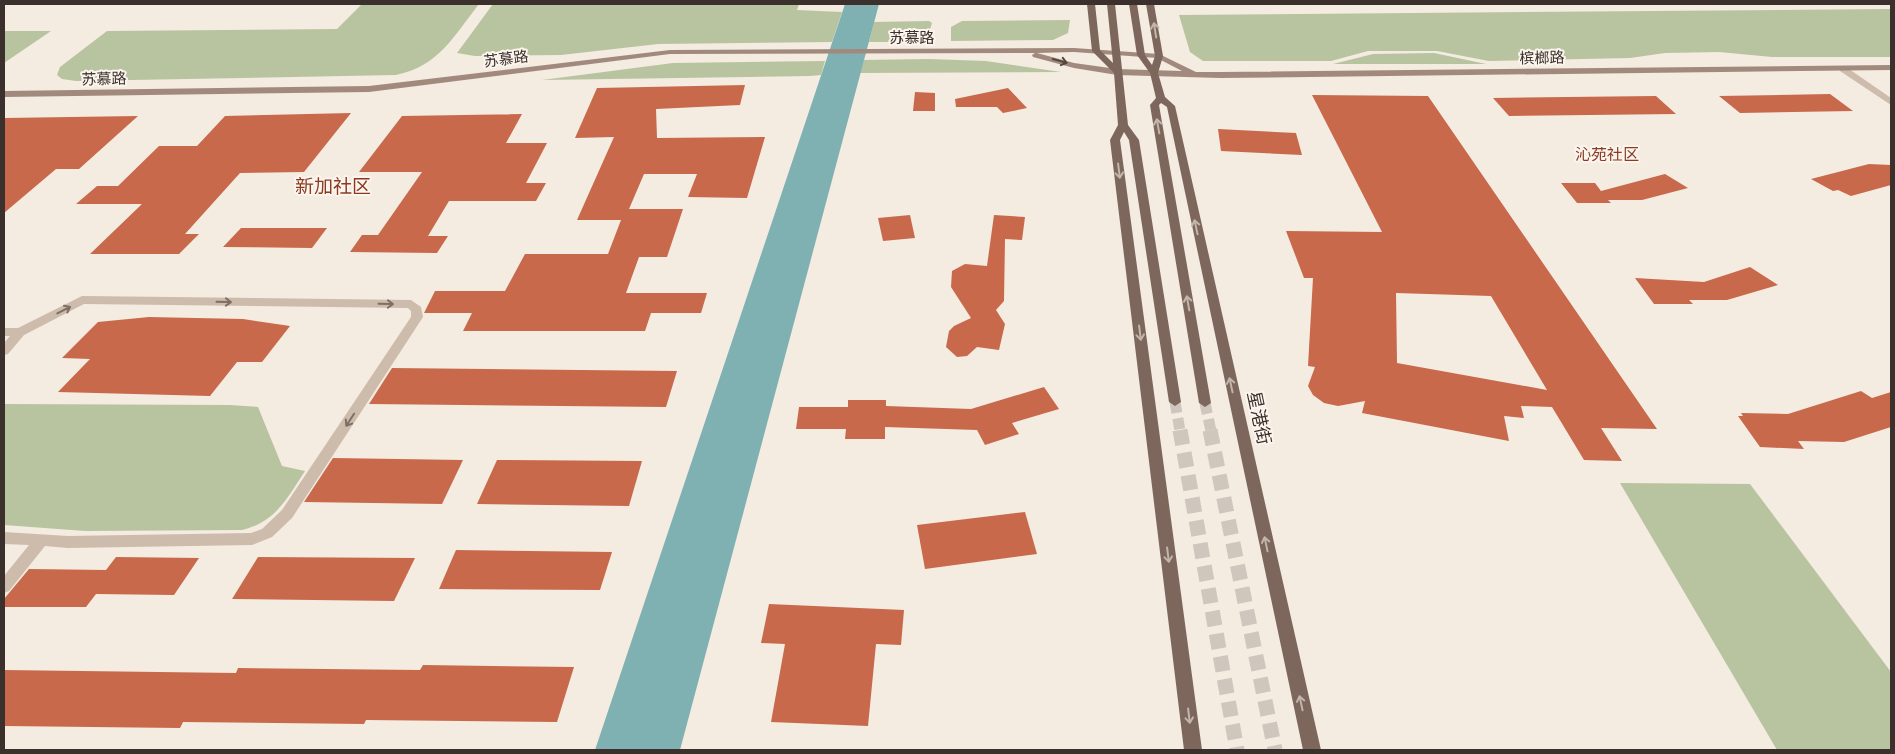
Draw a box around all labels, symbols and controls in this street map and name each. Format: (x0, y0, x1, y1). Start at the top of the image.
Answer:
one-way arrow (1149, 22, 1159, 38)
street label: 苏慕路 (889, 28, 935, 47)
street label: 苏慕路 (482, 46, 529, 71)
street label: 槟榔路 (1519, 48, 1565, 67)
one-way arrow (1051, 57, 1067, 67)
street label: 苏慕路 (81, 69, 127, 88)
one-way arrow (1152, 118, 1162, 134)
district label: 沁苑社区 (1575, 144, 1639, 165)
one-way arrow (1114, 163, 1124, 179)
district label: 新加社区 (295, 174, 371, 199)
one-way arrow (1191, 219, 1200, 235)
one-way arrow (1183, 296, 1193, 312)
one-way arrow (216, 297, 232, 307)
one-way arrow (378, 299, 394, 309)
one-way arrow (56, 305, 71, 315)
one-way arrow (1135, 324, 1145, 340)
one-way arrow (1226, 378, 1235, 394)
street label: 星港街 (1243, 389, 1276, 447)
one-way arrow (345, 412, 355, 426)
one-way arrow (1261, 536, 1270, 552)
one-way arrow (1163, 546, 1173, 562)
one-way arrow (1296, 695, 1305, 711)
one-way arrow (1184, 707, 1194, 723)

